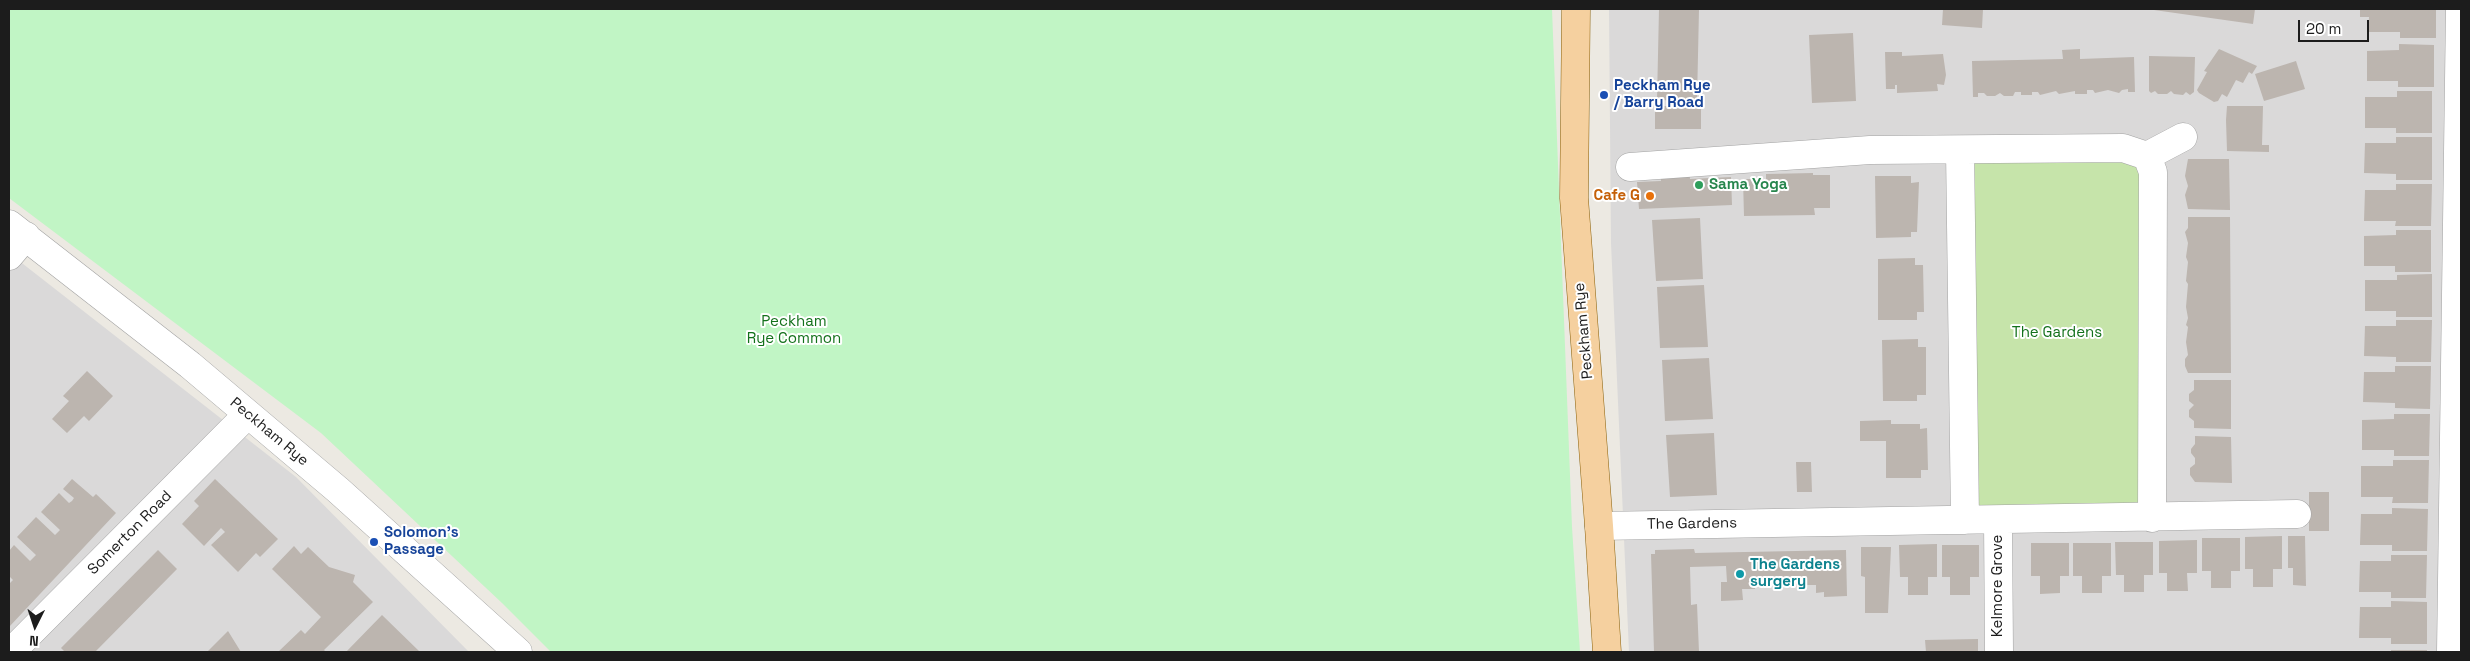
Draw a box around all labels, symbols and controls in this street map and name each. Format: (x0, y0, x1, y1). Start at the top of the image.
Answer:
scale bar (2300, 10, 2371, 42)
text: 20 m (2306, 19, 2341, 38)
place label: Peckham Rye / Barry Road (1614, 77, 1711, 112)
marker: Peckham Rye / Barry Road (1598, 89, 1610, 101)
place label: Sama Yoga (1709, 176, 1788, 194)
marker: Sama Yoga (1693, 179, 1705, 191)
place label: Cafe G (1594, 187, 1640, 205)
marker: Cafe G (1644, 190, 1656, 202)
street label: Peckham Rye (1571, 282, 1597, 380)
park label: Peckham Rye Common (747, 313, 841, 348)
park label: The Gardens (2012, 324, 2102, 342)
street label: Peckham Rye (226, 394, 312, 470)
street label: Somerton Road (84, 487, 176, 579)
street label: The Gardens (1647, 514, 1737, 534)
place label: Solomon's Passage (384, 524, 459, 559)
street label: Kelmore Grove (1989, 535, 2007, 637)
marker: Solomon's Passage (368, 536, 380, 548)
place label: The Gardens surgery (1750, 556, 1840, 591)
marker: The Gardens surgery (1734, 568, 1746, 580)
north arrow (10, 601, 60, 651)
text: N (29, 632, 39, 650)

